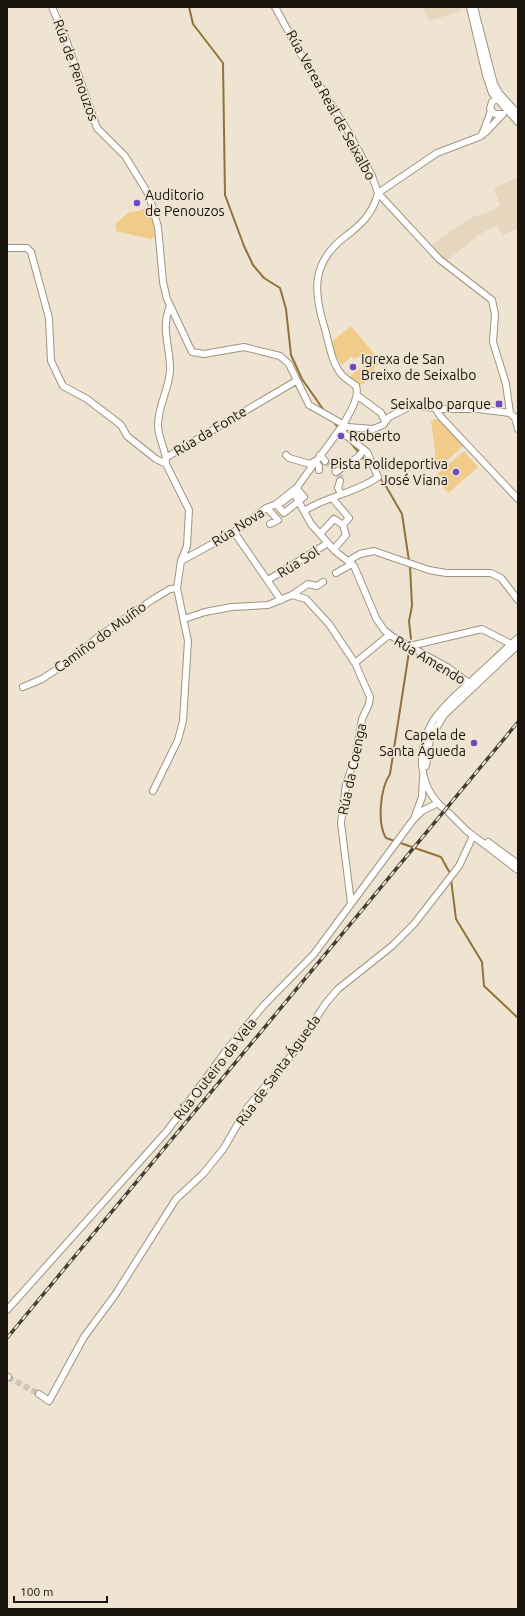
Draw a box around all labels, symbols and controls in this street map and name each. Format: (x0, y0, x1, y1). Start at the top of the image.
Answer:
street label: Rúa de Penouzos (50, 17, 102, 123)
street label: Rúa Verea Real de Seixalbo (283, 27, 379, 183)
place label: Auditorio de Penouzos (145, 187, 225, 219)
marker: Auditorio de Penouzos (132, 198, 142, 208)
place label: Igrexa de San Breixo de Seixalbo (361, 351, 476, 383)
marker: Igrexa de San Breixo de Seixalbo (348, 362, 358, 372)
place label: Seixalbo parque (390, 396, 491, 412)
marker: Seixalbo parque (494, 399, 504, 409)
street label: Rúa da Fonte (171, 403, 249, 459)
place label: Roberto (349, 428, 401, 444)
marker: Roberto (336, 431, 346, 441)
place label: Pista Polideportiva José Viana (330, 456, 448, 488)
marker: Pista Polideportiva José Viana (451, 467, 461, 477)
street label: Rúa Nova (209, 504, 267, 550)
street label: Rúa Sol (274, 543, 322, 581)
street label: Camiño do Muíño (51, 598, 149, 676)
street label: Rúa Amendo (391, 632, 469, 688)
street label: Rúa da Coenga (334, 722, 370, 816)
place label: Capela de Santa Águeda (379, 727, 466, 759)
marker: Capela de Santa Águeda (469, 738, 479, 748)
street label: Rúa de Santa Águeda (232, 1011, 324, 1128)
street label: Rúa Outeiro da Vela (170, 1015, 260, 1123)
scale bar (14, 1578, 107, 1604)
text: 100 m (20, 1585, 53, 1598)

